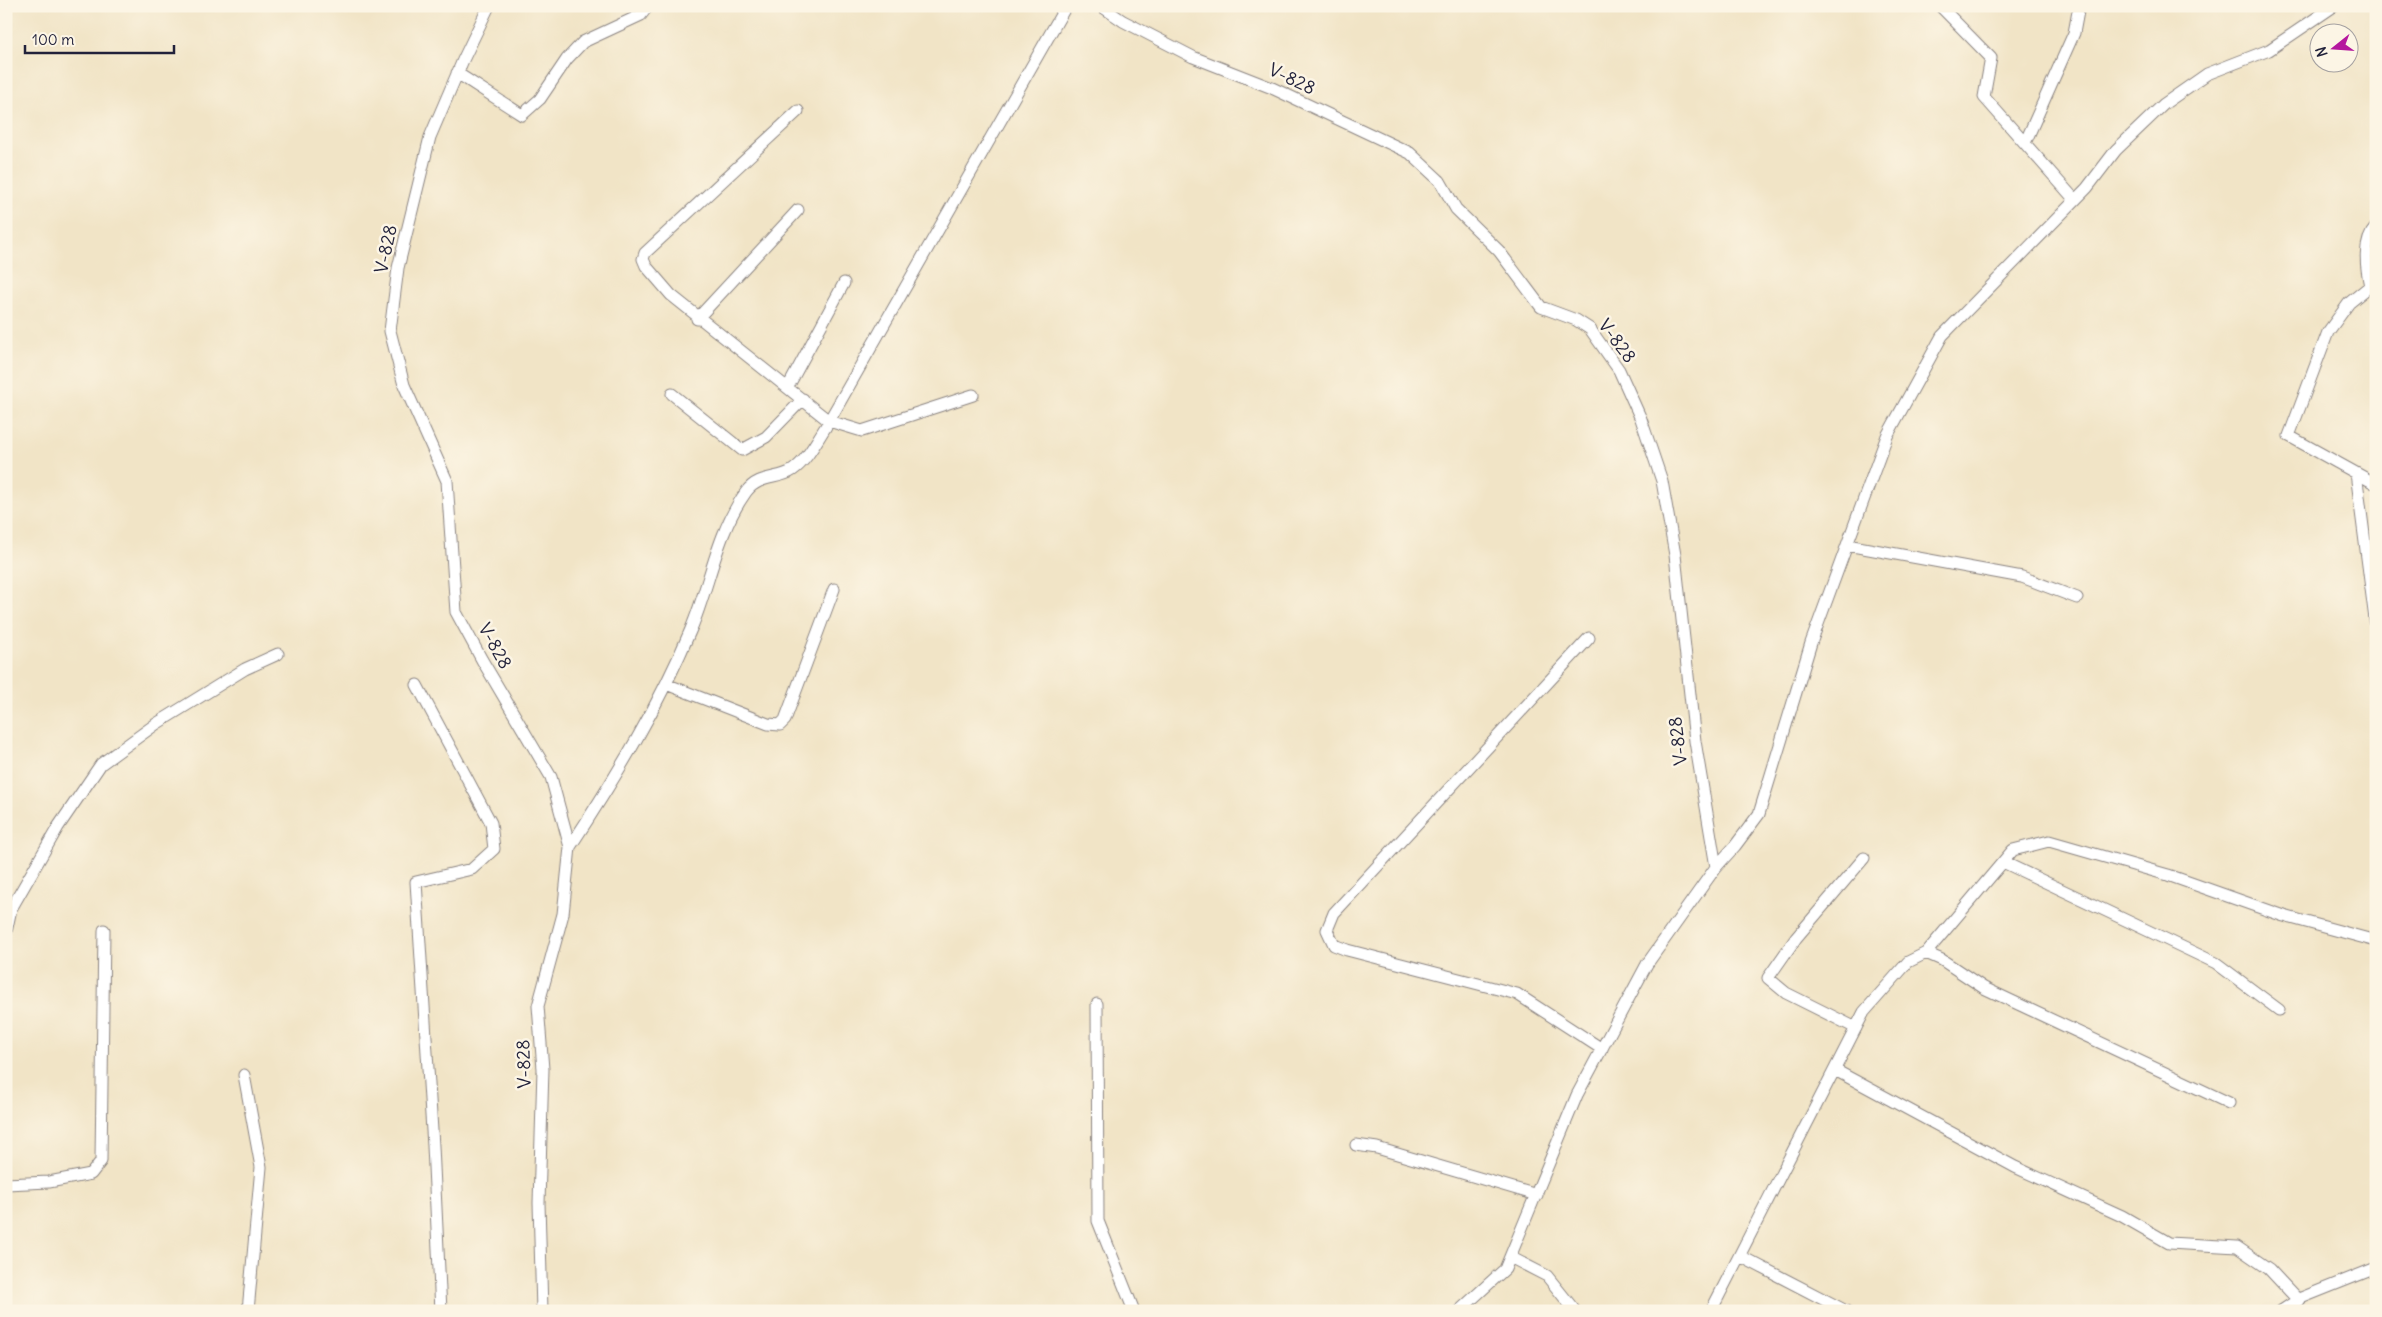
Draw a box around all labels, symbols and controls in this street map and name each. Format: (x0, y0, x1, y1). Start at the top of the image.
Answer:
scale bar (25, 22, 174, 54)
north arrow (2310, 22, 2360, 72)
text: 100 m (32, 30, 74, 49)
text: N (2312, 45, 2332, 59)
street label: V-828 (1265, 58, 1319, 99)
street label: V-828 (369, 223, 402, 275)
street label: V-828 (1593, 314, 1641, 367)
street label: V-828 (473, 619, 517, 673)
street label: V-828 (1663, 715, 1692, 767)
street label: V-828 (511, 1039, 536, 1089)

